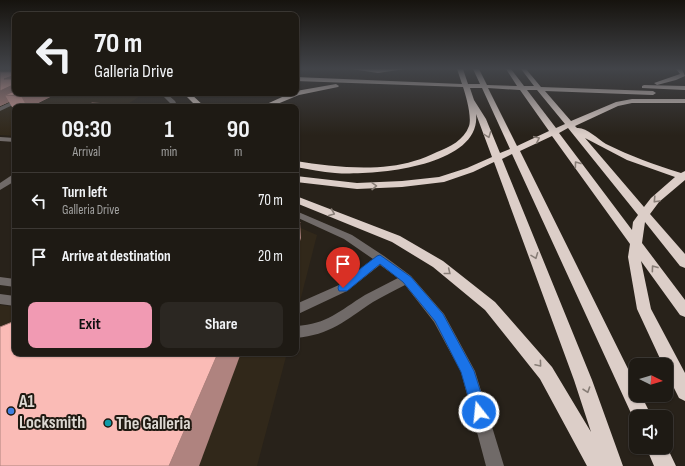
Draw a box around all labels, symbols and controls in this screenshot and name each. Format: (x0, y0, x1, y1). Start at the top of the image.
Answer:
text: 70 m (94, 27, 142, 60)
icon: left (28, 28, 80, 80)
text: Galleria Drive (94, 61, 174, 82)
text: 09:30 (61, 115, 112, 144)
text: 1 (165, 115, 174, 144)
text: 90 (227, 115, 250, 144)
one-way arrow (483, 131, 491, 138)
one-way arrow (533, 136, 540, 144)
text: Arrival (73, 144, 101, 160)
text: min (161, 144, 177, 160)
text: m (234, 144, 242, 160)
one-way arrow (575, 161, 582, 168)
one-way arrow (371, 181, 377, 190)
text: Turn left (62, 183, 107, 202)
icon: left (28, 190, 50, 212)
text: 70 m (258, 191, 283, 210)
one-way arrow (653, 195, 661, 203)
text: Galleria Drive (62, 202, 119, 218)
one-way arrow (329, 209, 336, 217)
icon: arrive (28, 246, 50, 268)
text: Arrive at destination (62, 247, 171, 266)
text: 20 m (258, 247, 283, 266)
pin (326, 247, 360, 288)
icon: arrive (332, 253, 354, 275)
one-way arrow (530, 253, 538, 260)
one-way arrow (652, 266, 659, 273)
one-way arrow (443, 267, 450, 274)
button: Exit (28, 302, 152, 348)
button: Share (160, 302, 283, 348)
north arrow (629, 358, 673, 402)
map controls (629, 358, 673, 454)
one-way arrow (534, 359, 541, 366)
one-way arrow (582, 387, 590, 394)
place label: A1 Locksmith (18, 391, 85, 433)
position arrow (458, 391, 500, 433)
marker: A1 Locksmith (6, 406, 16, 416)
button: sound (629, 410, 673, 454)
place label: The Galleria (116, 413, 191, 434)
marker: The Galleria (103, 418, 113, 428)

